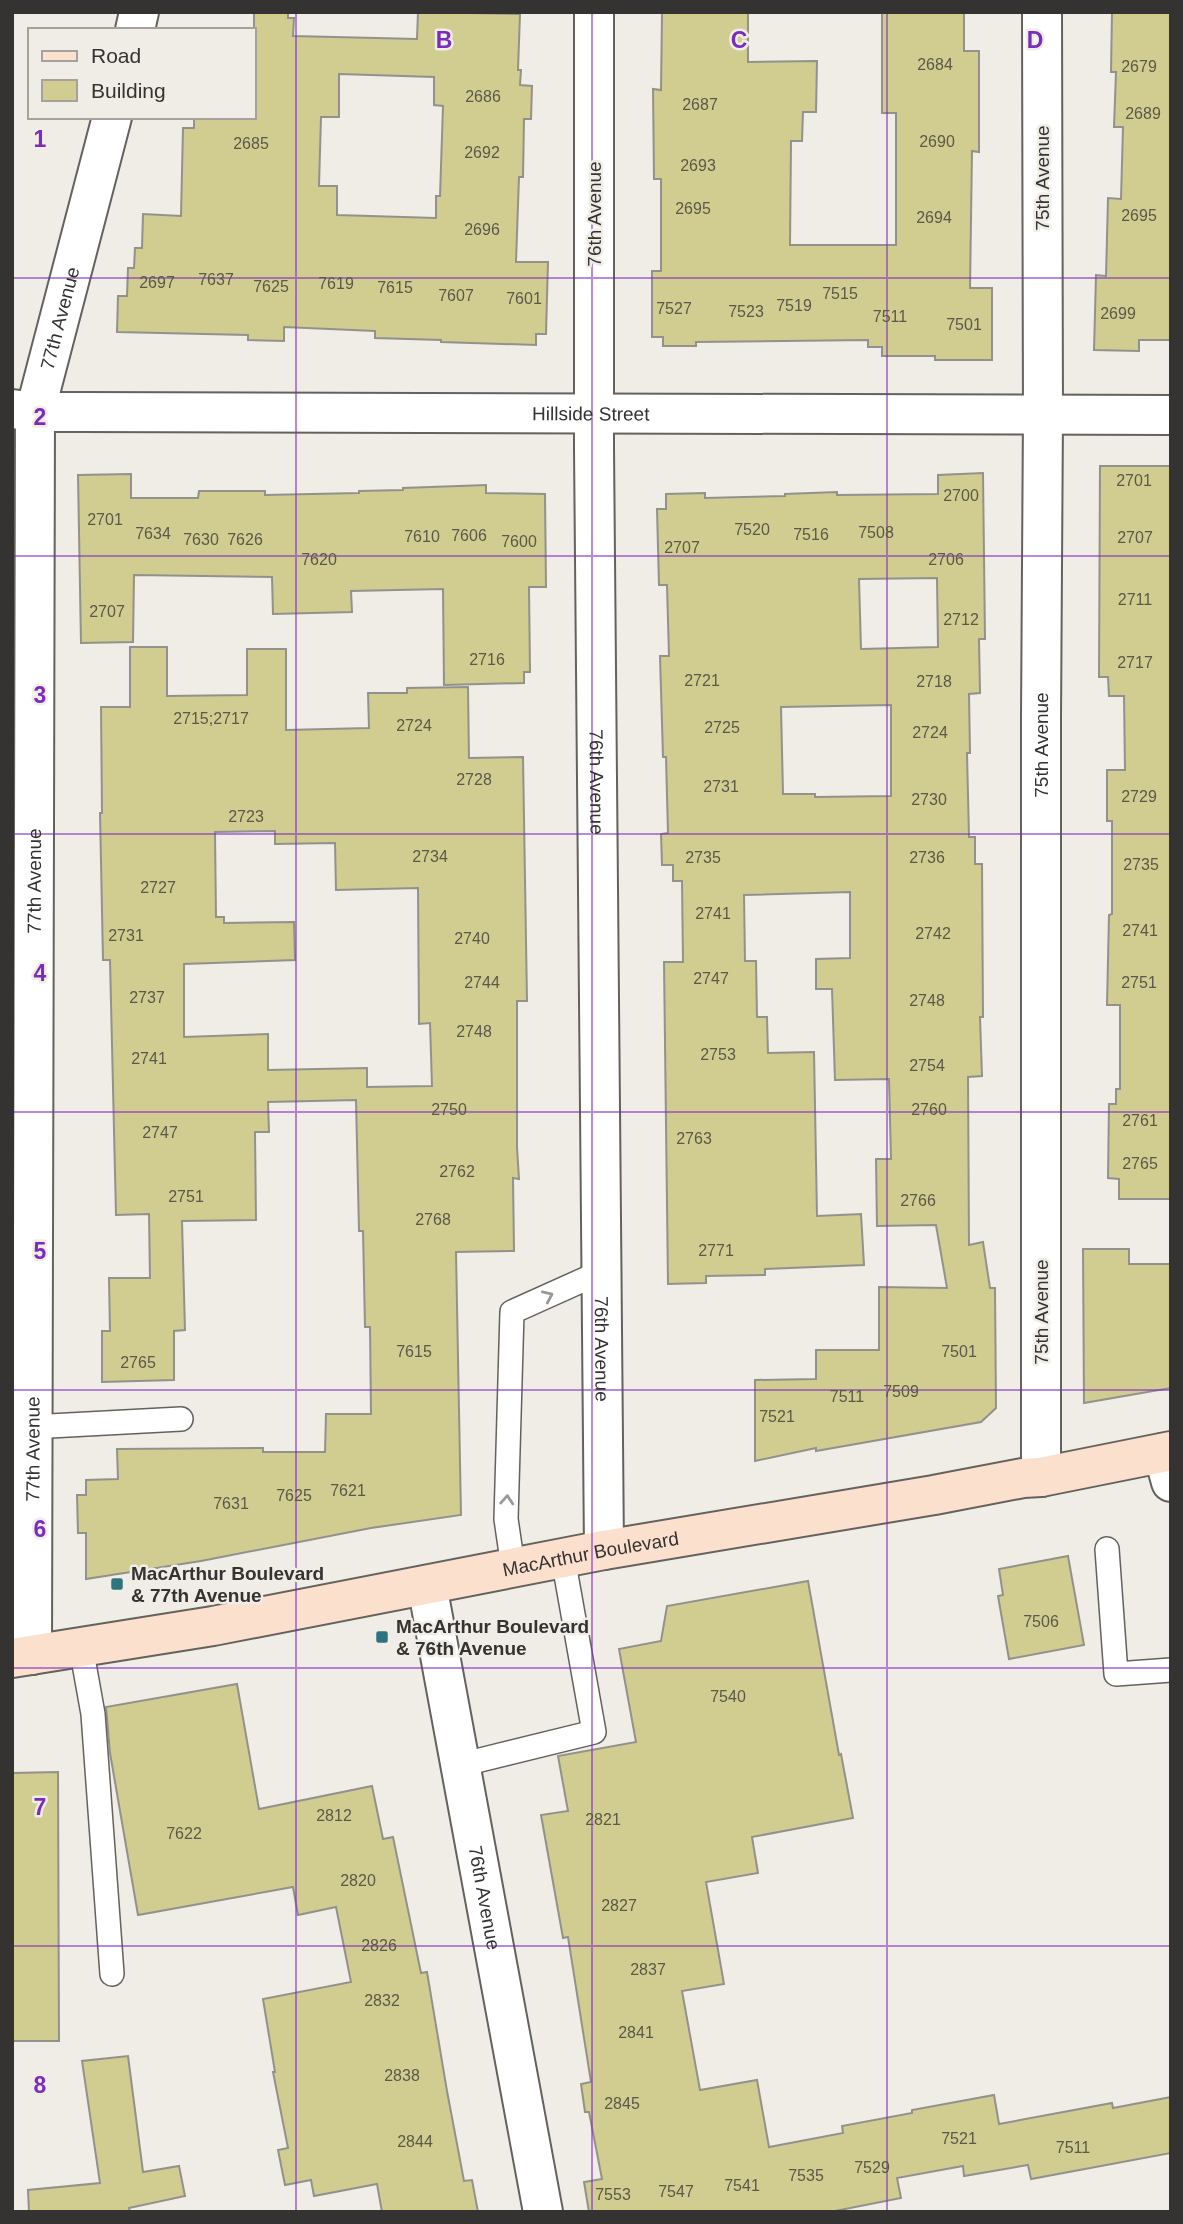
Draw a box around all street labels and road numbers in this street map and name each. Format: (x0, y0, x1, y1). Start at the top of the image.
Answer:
street label: 75th Avenue (1032, 125, 1053, 231)
street label: 76th Avenue (584, 161, 605, 267)
street label: 77th Avenue (37, 265, 83, 372)
street label: Hillside Street (532, 403, 650, 425)
street label: 75th Avenue (1031, 692, 1052, 798)
street label: 76th Avenue (586, 729, 608, 835)
street label: 77th Avenue (24, 828, 45, 934)
street label: 75th Avenue (1031, 1259, 1052, 1365)
street label: 76th Avenue (591, 1296, 613, 1402)
street label: 77th Avenue (22, 1396, 44, 1502)
street label: MacArthur Boulevard (501, 1528, 680, 1580)
street label: 76th Avenue (464, 1844, 504, 1952)

